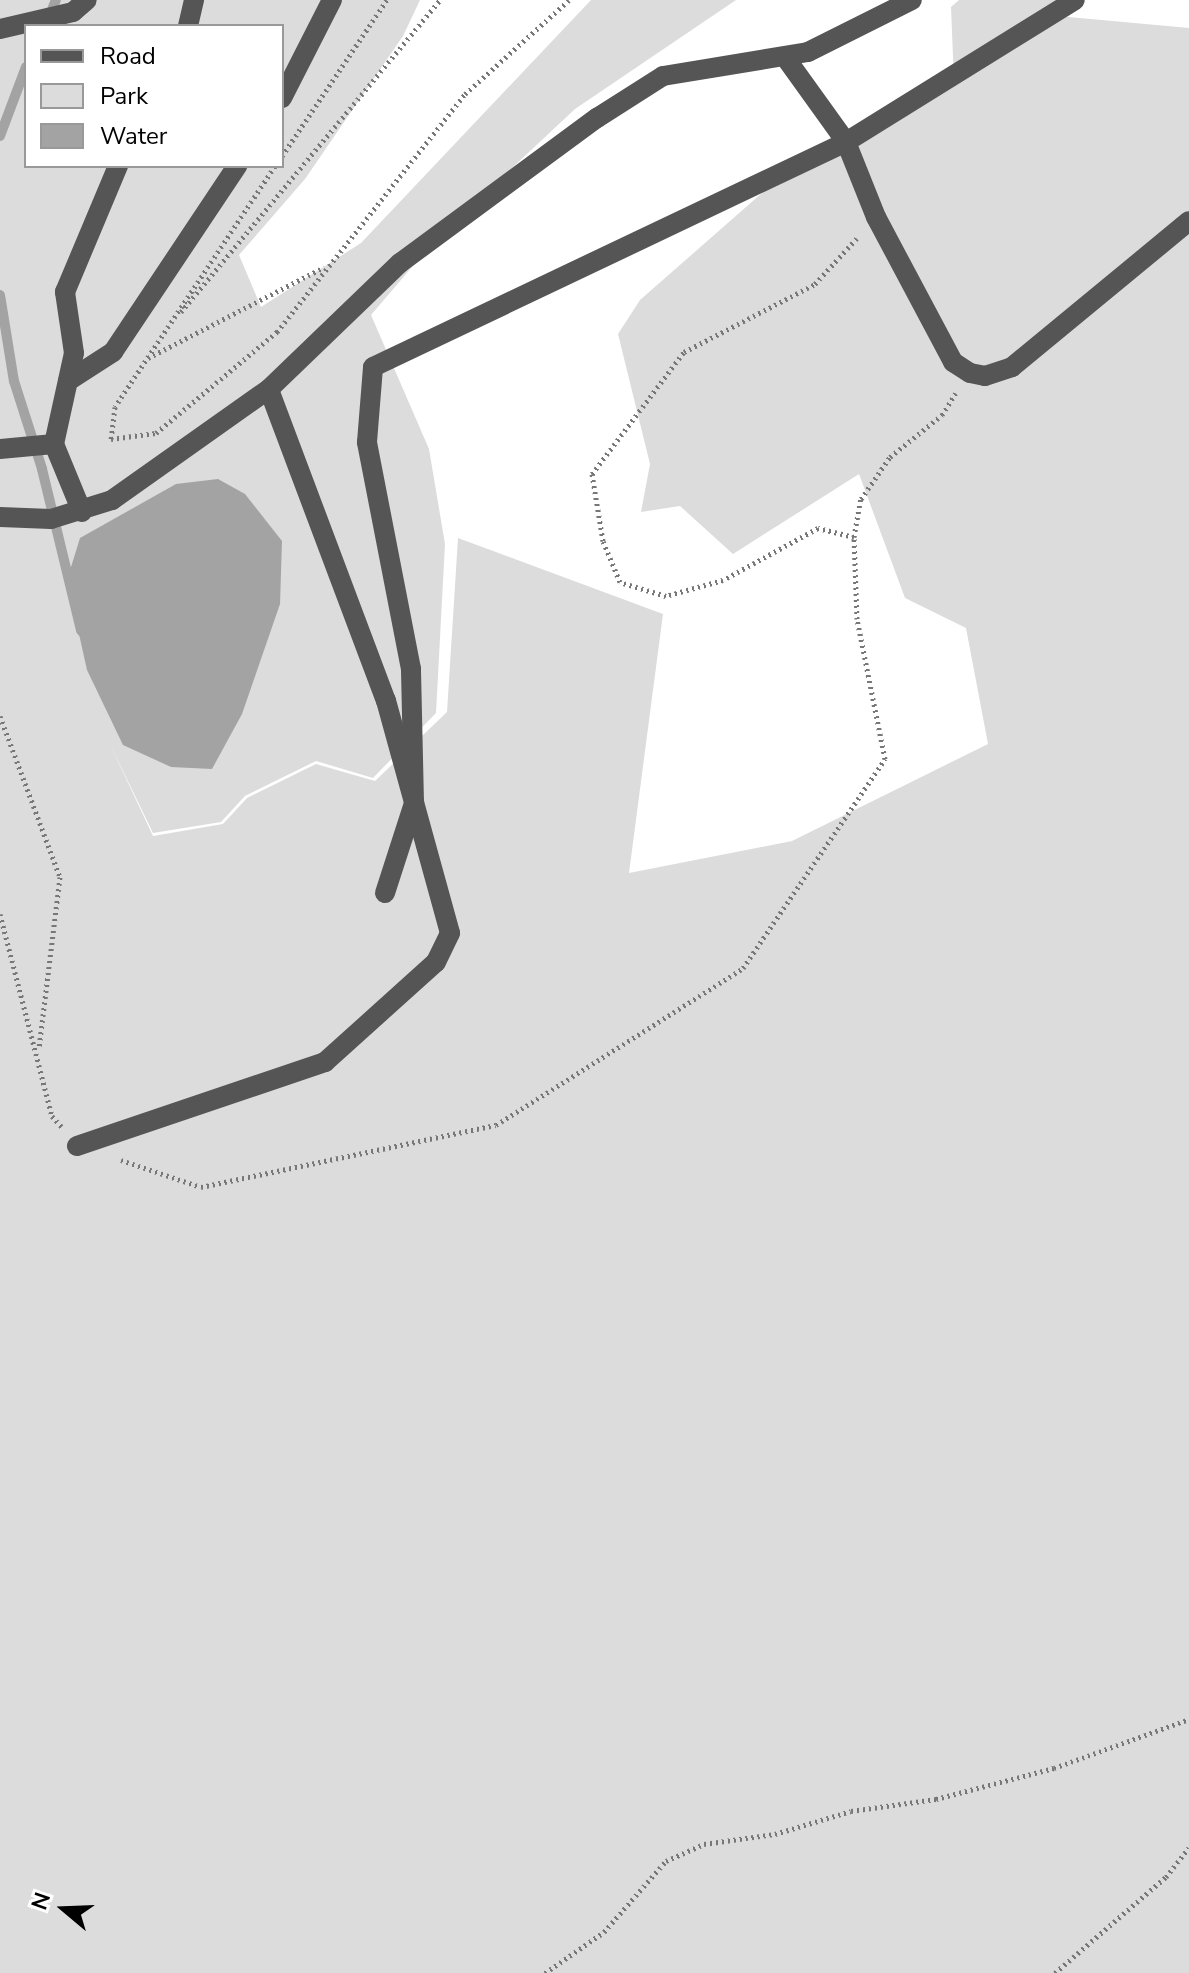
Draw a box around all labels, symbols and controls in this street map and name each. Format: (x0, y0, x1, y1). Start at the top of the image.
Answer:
legend (24, 24, 284, 168)
text: Road (100, 40, 156, 72)
text: Park (100, 80, 148, 112)
text: Water (100, 120, 167, 152)
north arrow (24, 1869, 104, 1949)
text: N (24, 1889, 58, 1914)

